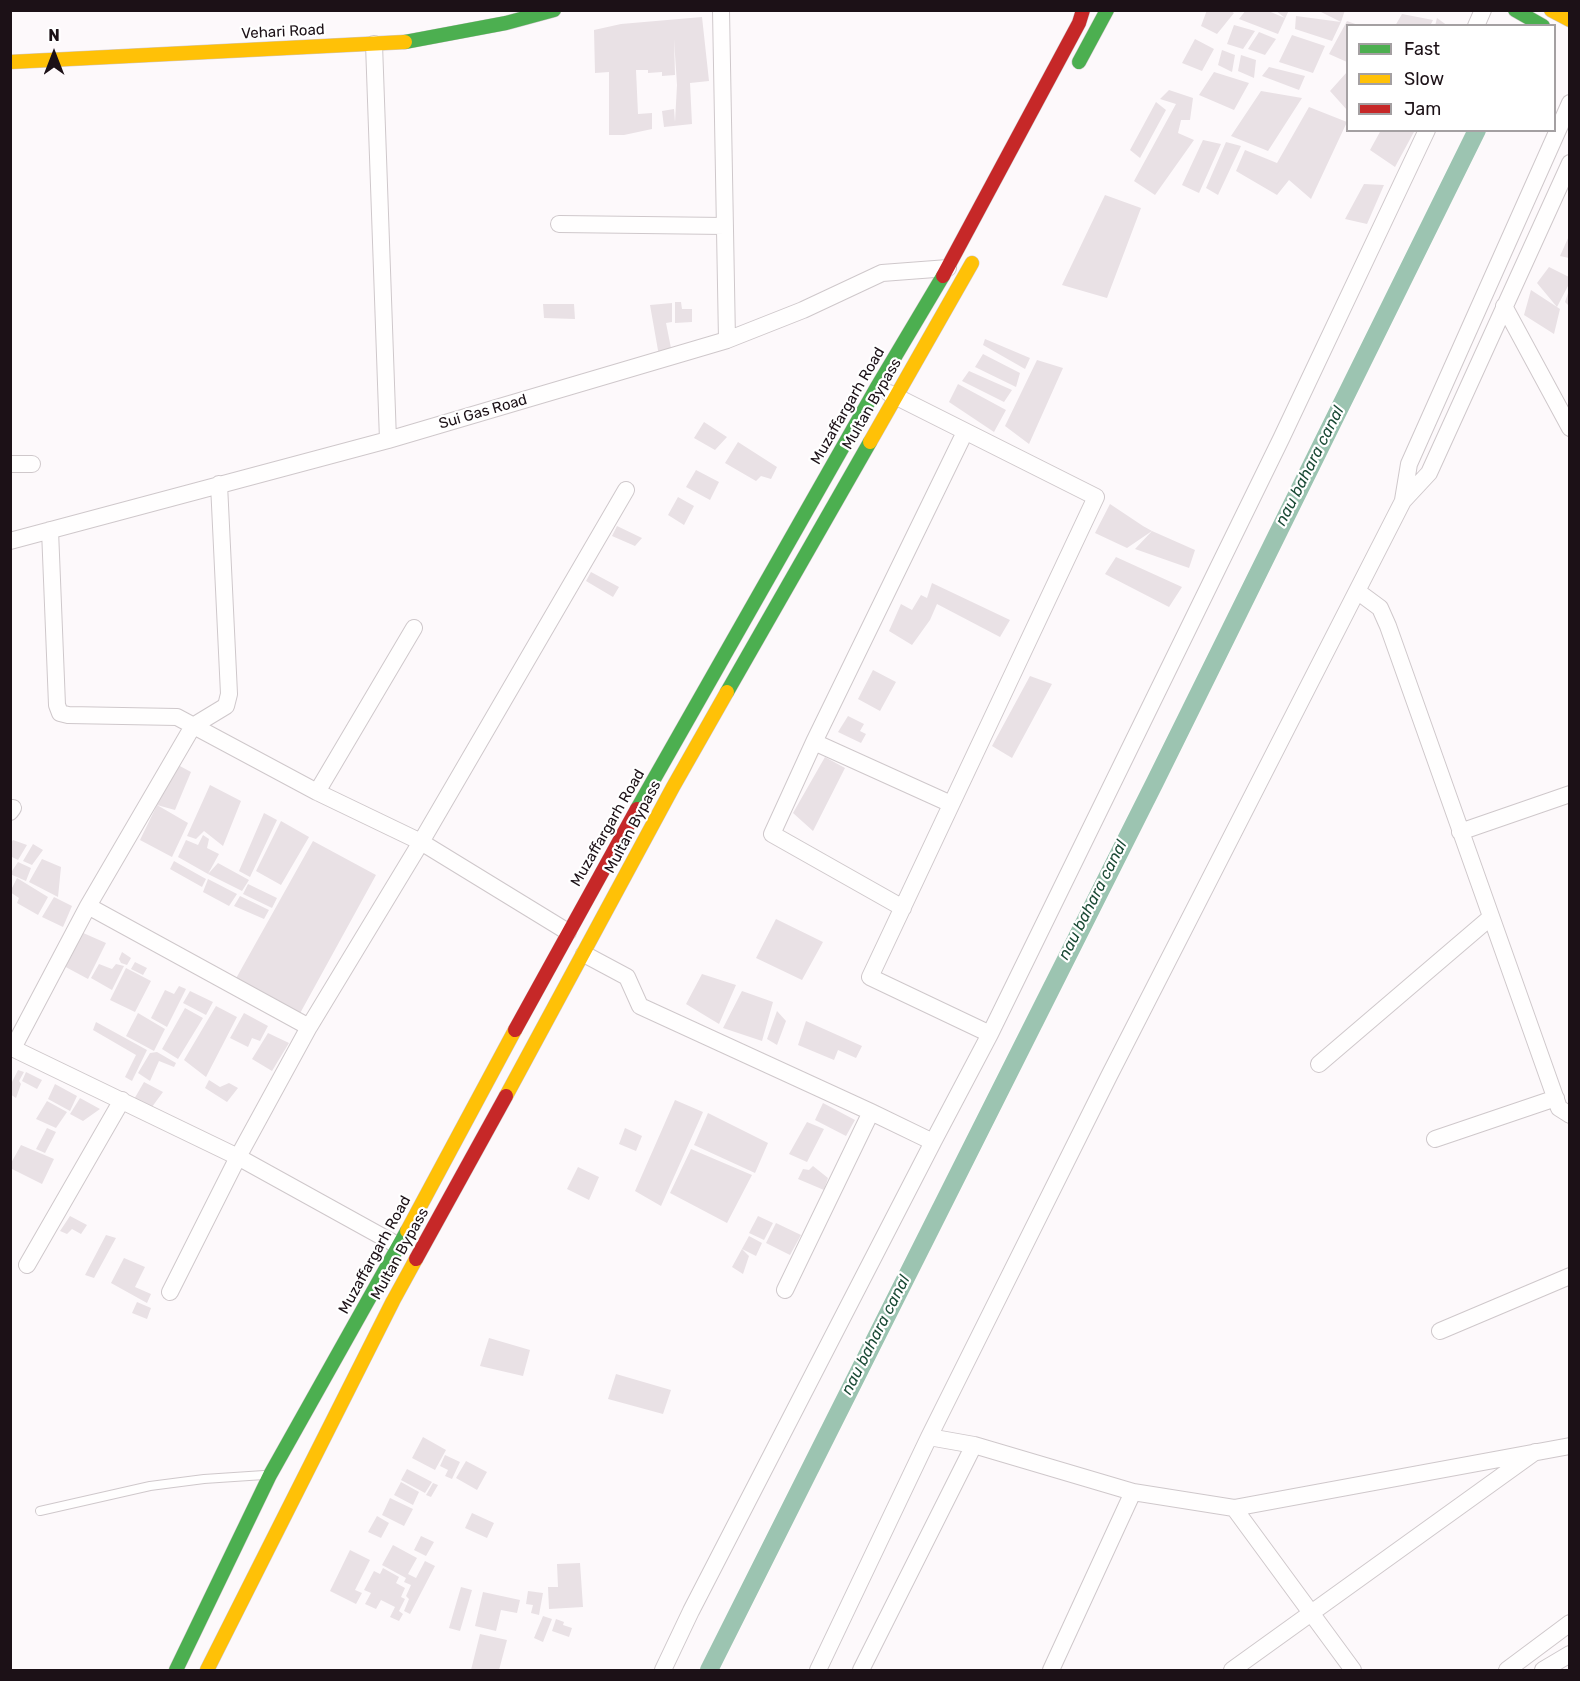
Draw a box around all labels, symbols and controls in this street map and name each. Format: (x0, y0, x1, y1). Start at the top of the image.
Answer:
street label: Vehari Road (241, 21, 325, 43)
north arrow (24, 24, 84, 84)
legend (1346, 24, 1556, 132)
text: N (48, 26, 60, 45)
text: Fast (1404, 38, 1440, 60)
text: Slow (1404, 68, 1444, 90)
text: Jam (1404, 98, 1441, 120)
street label: Muzaffargarh Road (807, 344, 889, 468)
street label: Multan Bypass (839, 355, 905, 453)
street label: Sui Gas Road (437, 391, 529, 433)
water label: nau bahara canal (1272, 403, 1348, 529)
street label: Muzaffargarh Road (567, 766, 649, 890)
street label: Multan Bypass (601, 778, 665, 876)
water label: nau bahara canal (1055, 837, 1131, 963)
street label: Muzaffargarh Road (335, 1193, 415, 1317)
street label: Multan Bypass (367, 1205, 433, 1303)
water label: nau bahara canal (838, 1272, 914, 1398)

